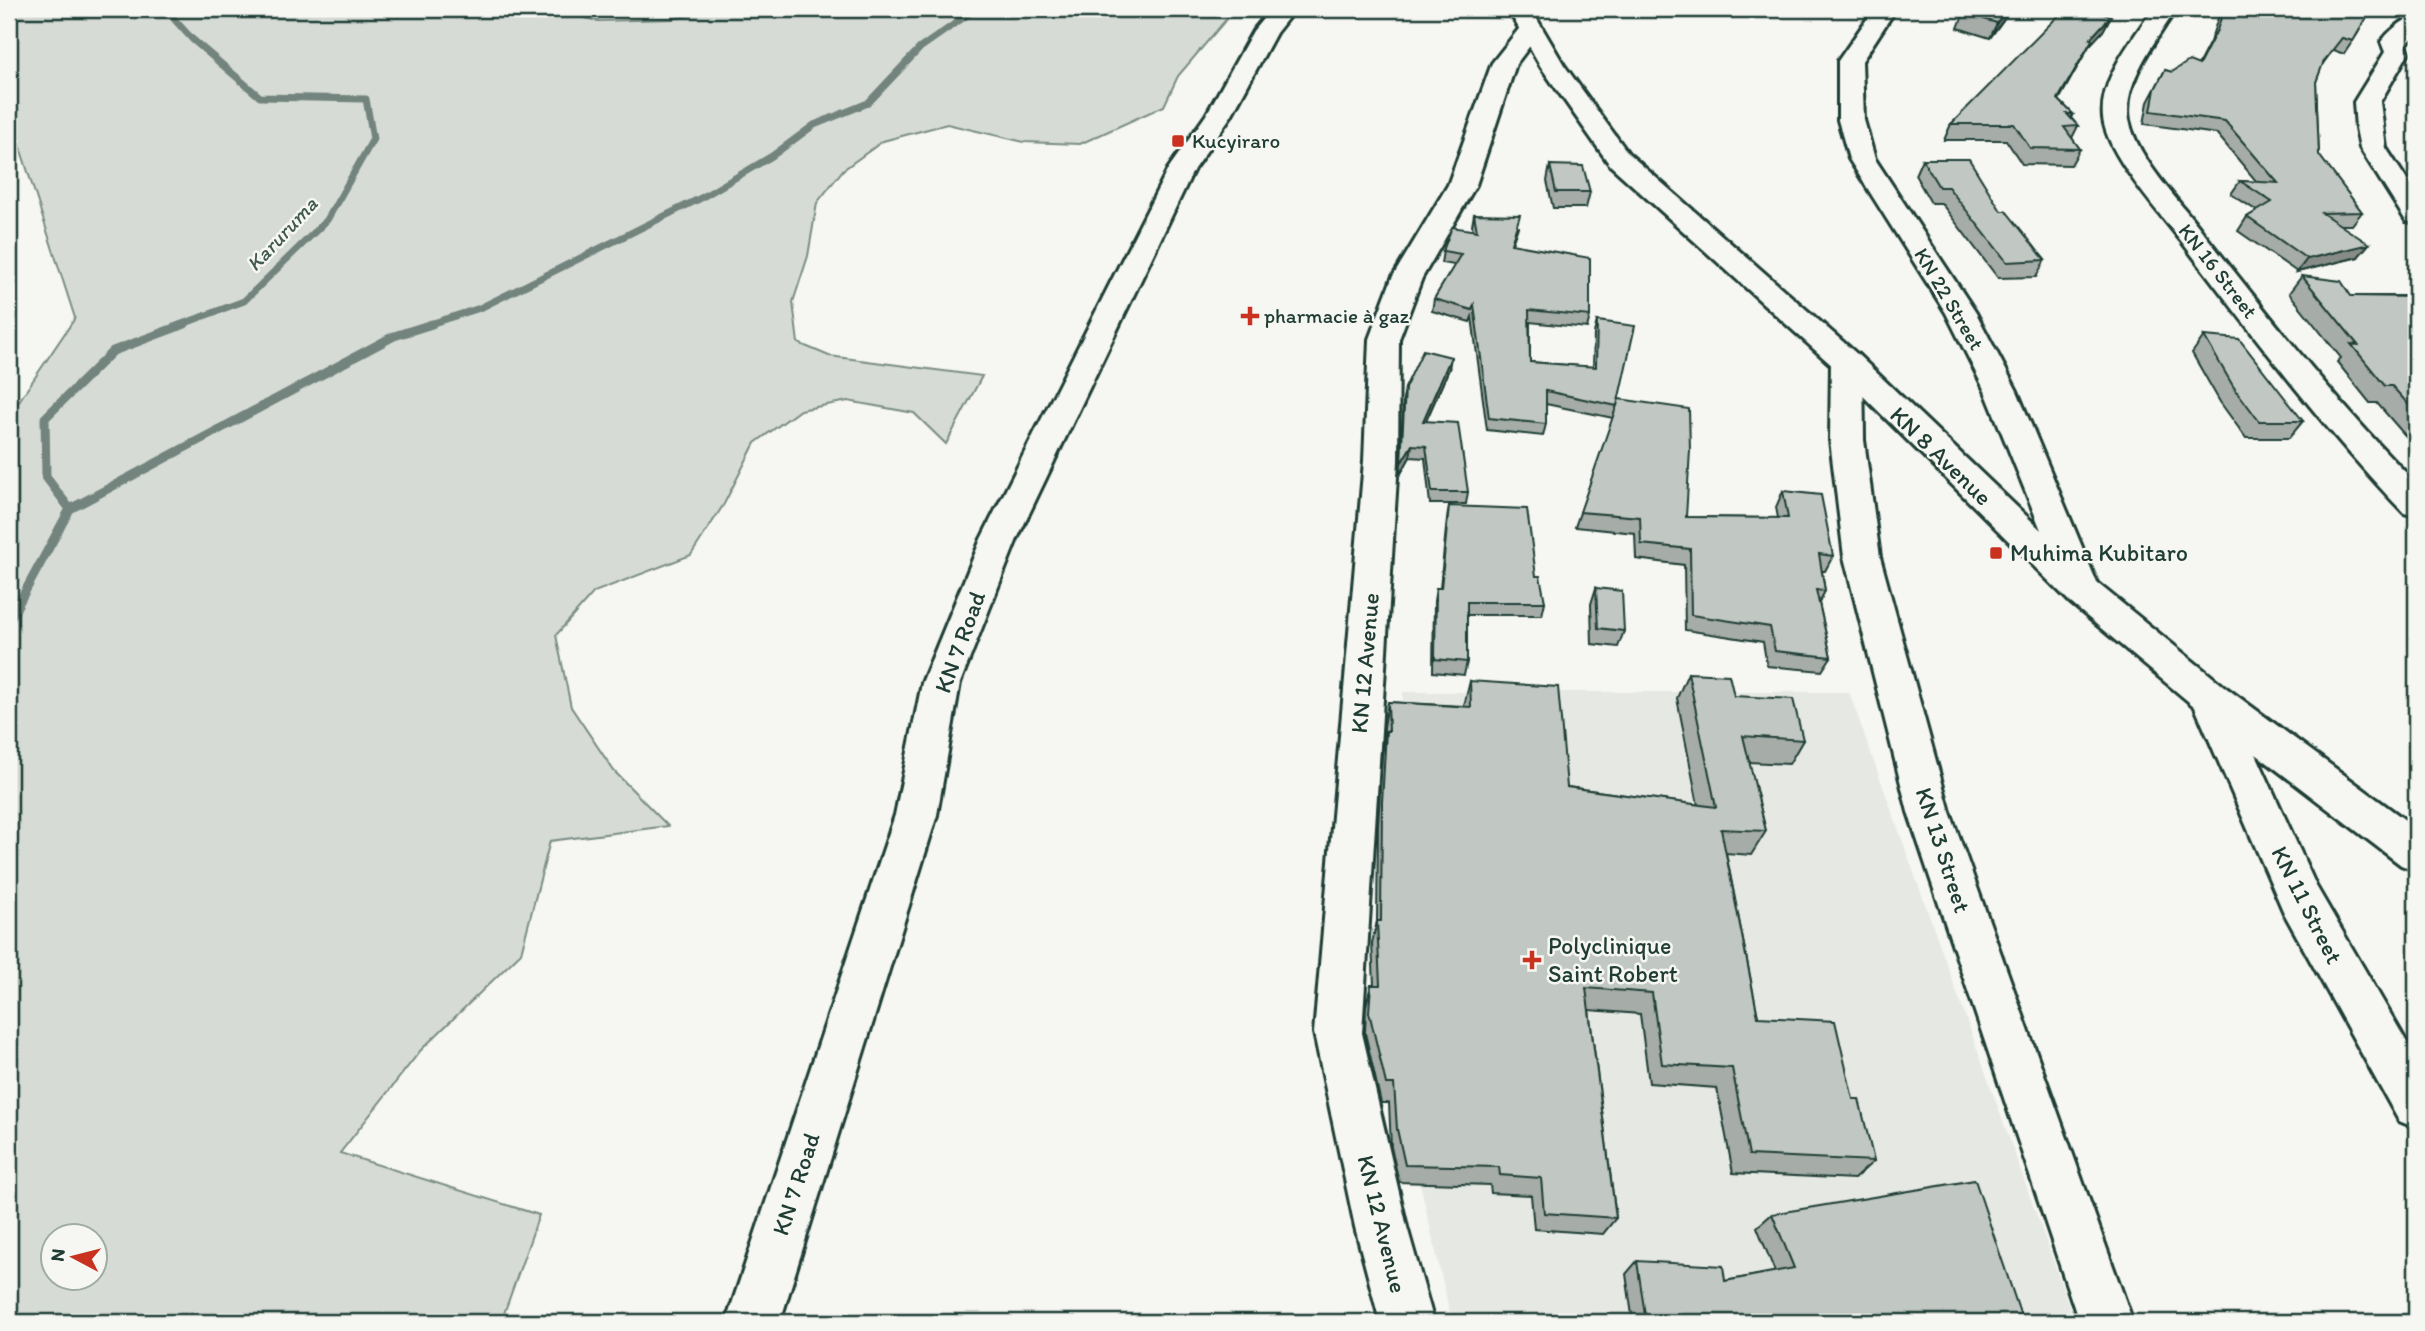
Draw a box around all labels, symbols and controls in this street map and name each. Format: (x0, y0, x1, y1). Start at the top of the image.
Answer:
place label: Kucyiraro (1192, 128, 1280, 153)
marker: Kucyiraro (1170, 133, 1186, 149)
water label: Karuruma (241, 191, 322, 276)
street label: KN 16 Street (2174, 218, 2263, 323)
street label: KN 22 Street (1909, 243, 1990, 354)
place label: pharmacie à gaz (1264, 303, 1410, 328)
marker: pharmacie à gaz (1242, 308, 1258, 324)
street label: KN 8 Avenue (1884, 400, 1998, 511)
place label: Muhima Kubitaro (2010, 538, 2188, 567)
marker: Muhima Kubitaro (1988, 545, 2004, 561)
street label: KN 7 Road (928, 587, 991, 697)
street label: KN 12 Avenue (1344, 591, 1385, 735)
street label: KN 13 Street (1910, 784, 1977, 916)
street label: KN 11 Street (2265, 841, 2349, 968)
place label: Polyclinique Saint Robert (1548, 931, 1678, 988)
marker: Polyclinique Saint Robert (1522, 950, 1542, 970)
street label: KN 7 Road (765, 1129, 826, 1239)
street label: KN 12 Avenue (1351, 1152, 1414, 1296)
north arrow (38, 1222, 108, 1292)
text: N (45, 1247, 70, 1263)

